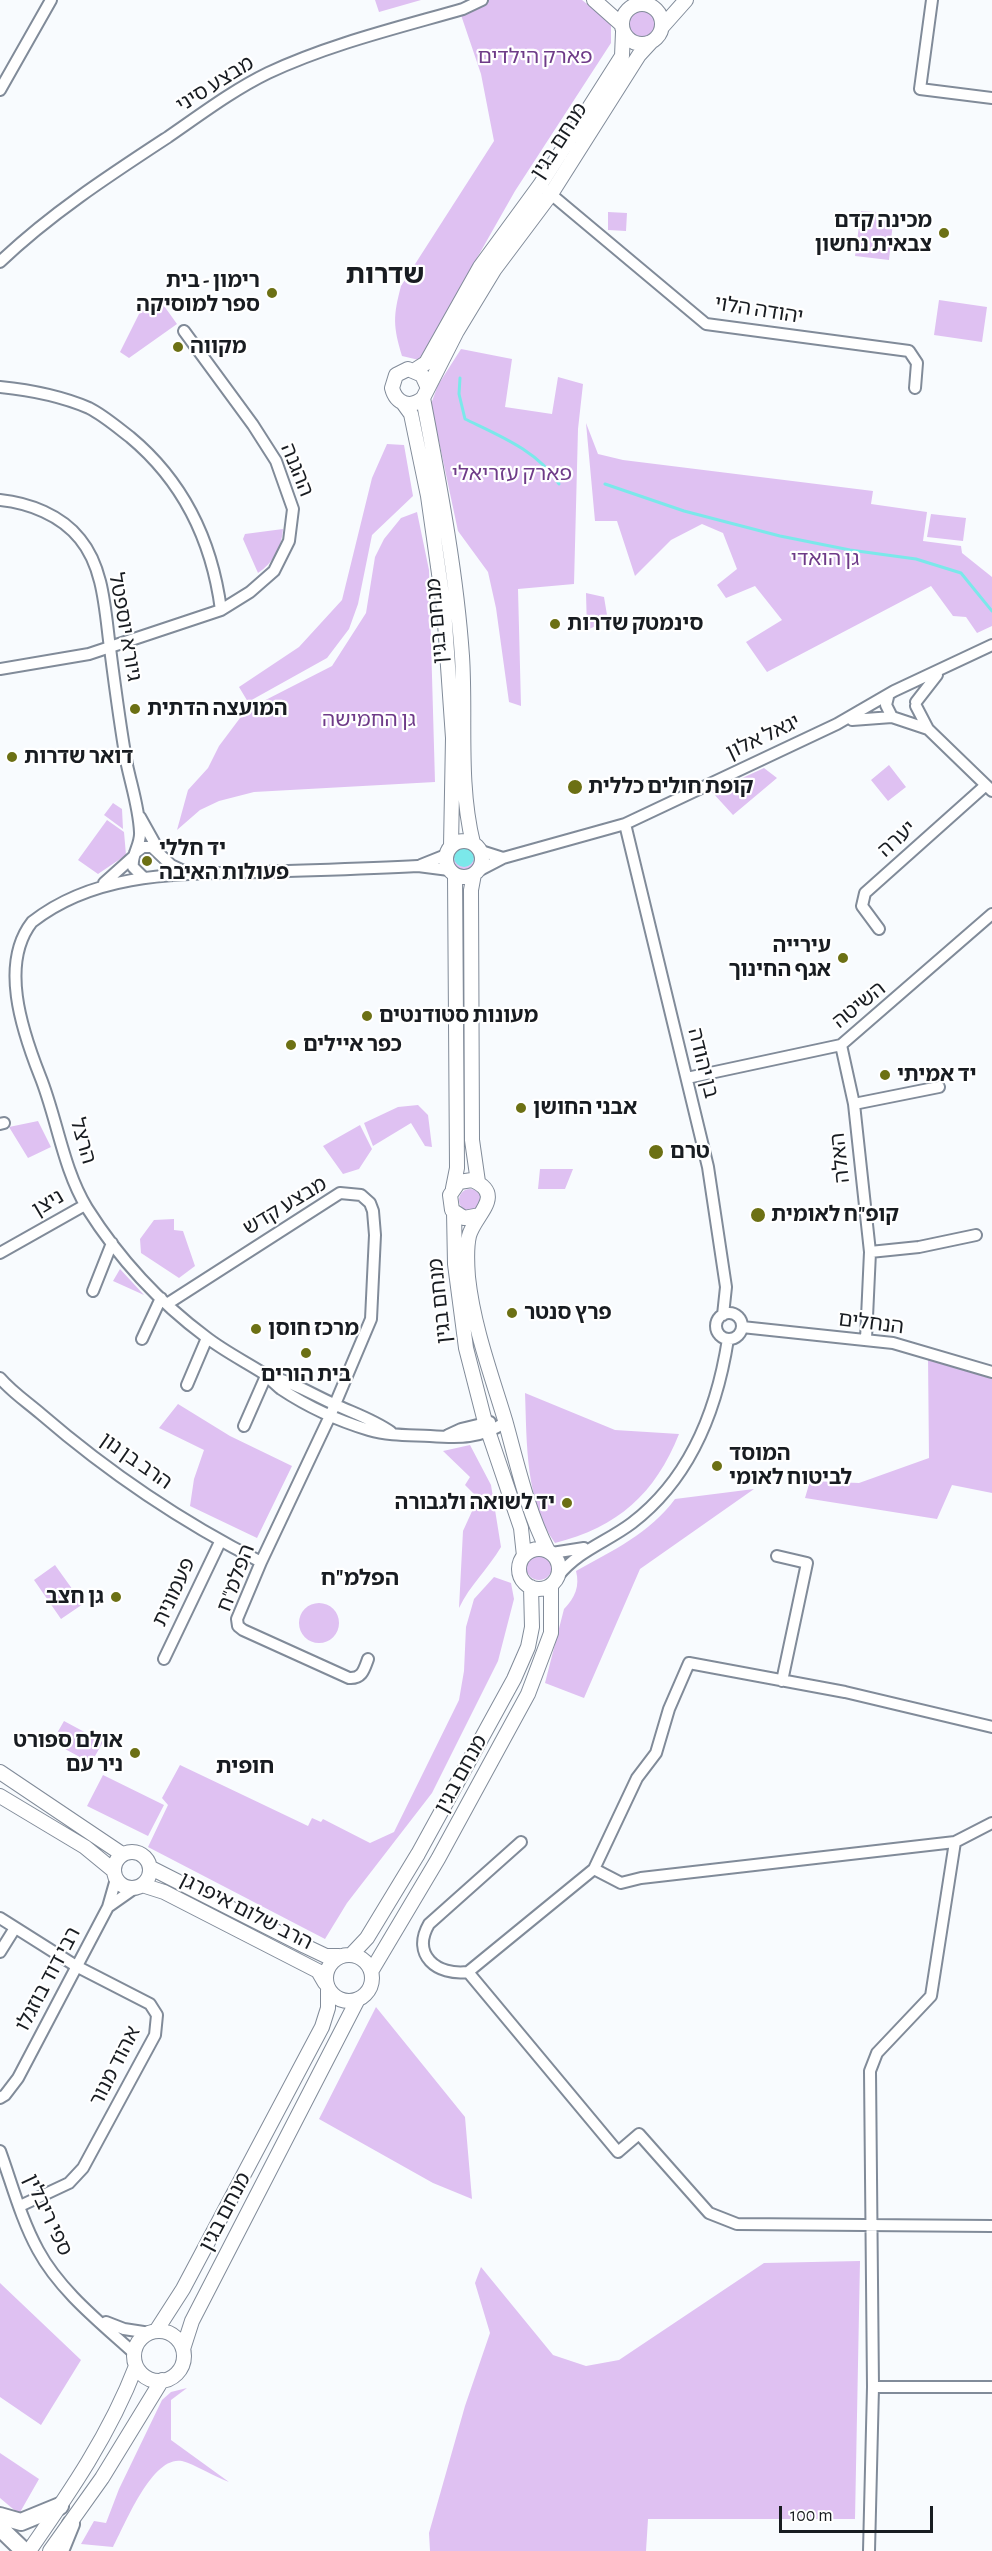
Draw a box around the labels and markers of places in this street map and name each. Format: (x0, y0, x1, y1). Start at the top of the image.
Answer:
place label: מכינה קדם צבאית נחשון (815, 208, 932, 258)
marker: מכינה קדם צבאית נחשון (937, 226, 951, 240)
place label: רימון - בית ספר למוסיקה (136, 268, 260, 318)
marker: רימון - בית ספר למוסיקה (265, 286, 279, 300)
place label: מקווה (190, 334, 246, 360)
marker: מקווה (171, 340, 185, 354)
place label: סינמטק שדרות (567, 611, 704, 637)
marker: סינמטק שדרות (548, 617, 562, 631)
place label: המועצה הדתית (147, 696, 288, 722)
marker: המועצה הדתית (128, 702, 142, 716)
place label: דואר שדרות (24, 744, 133, 770)
marker: דואר שדרות (5, 750, 19, 764)
place label: קופת חולים כללית (588, 774, 754, 800)
marker: קופת חולים כללית (566, 778, 584, 796)
place label: יד חללי פעולות האיבה (159, 836, 289, 886)
marker: יד חללי פעולות האיבה (140, 854, 154, 868)
place label: עירייה אגף החינוך (728, 933, 831, 983)
marker: עירייה אגף החינוך (836, 951, 850, 965)
place label: מעונות סטודנטים (379, 1003, 538, 1029)
marker: מעונות סטודנטים (360, 1009, 374, 1023)
place label: כפר איילים (303, 1032, 402, 1058)
marker: כפר איילים (284, 1038, 298, 1052)
place label: יד אמיתי (897, 1062, 976, 1088)
marker: יד אמיתי (878, 1068, 892, 1082)
place label: אבני החושן (533, 1095, 637, 1121)
marker: אבני החושן (514, 1101, 528, 1115)
place label: טרם (670, 1139, 710, 1165)
marker: טרם (647, 1143, 665, 1161)
place label: קופ"ח לאומית (771, 1202, 899, 1228)
marker: קופ"ח לאומית (749, 1206, 767, 1224)
place label: פרץ סנטר (524, 1300, 612, 1326)
marker: פרץ סנטר (505, 1306, 519, 1320)
place label: מרכז חוסן (268, 1316, 359, 1342)
marker: מרכז חוסן (249, 1322, 263, 1336)
marker: בית הורים (299, 1346, 313, 1360)
place label: בית הורים (261, 1362, 351, 1388)
place label: המוסד לביטוח לאומי (729, 1441, 852, 1491)
marker: המוסד לביטוח לאומי (710, 1459, 724, 1473)
place label: יד לשואה ולגבורה (394, 1490, 555, 1516)
marker: יד לשואה ולגבורה (560, 1496, 574, 1510)
place label: גן חצב (46, 1584, 104, 1610)
marker: גן חצב (109, 1590, 123, 1604)
place label: אולם ספורט ניר עם (13, 1728, 123, 1778)
marker: אולם ספורט ניר עם (128, 1746, 142, 1760)

